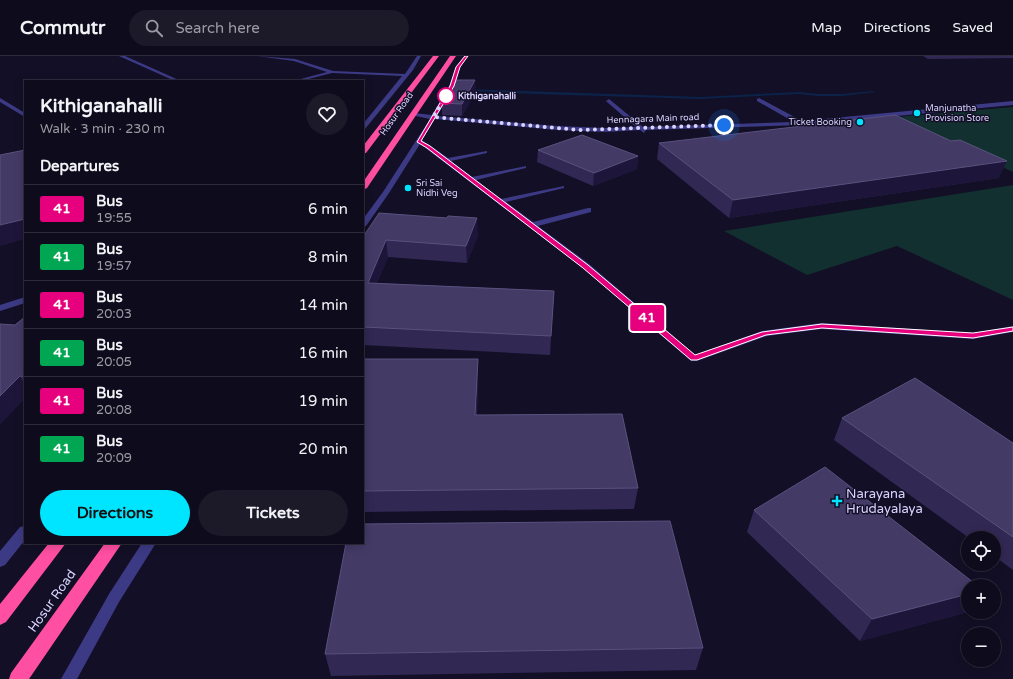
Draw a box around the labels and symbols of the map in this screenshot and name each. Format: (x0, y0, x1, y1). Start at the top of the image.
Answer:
marker: Kithiganahalli (437, 87, 455, 105)
street label: Hosur Road (378, 90, 416, 138)
place label: Kithiganahalli (458, 91, 516, 102)
place label: Manjunatha Provision Store (925, 103, 989, 124)
marker: Manjunatha Provision Store (912, 108, 922, 118)
street label: Hennagara Main road (606, 112, 700, 126)
your location (714, 115, 734, 135)
place label: Ticket Booking (788, 117, 852, 128)
marker: Ticket Booking (855, 117, 865, 127)
place label: Sri Sai Nidhi Veg (416, 178, 458, 199)
marker: Sri Sai Nidhi Veg (403, 183, 413, 193)
line badge: 41 (629, 305, 665, 331)
place label: Narayana Hrudayalaya (846, 486, 923, 517)
marker: Narayana Hrudayalaya (831, 495, 843, 507)
street label: Hosur Road (25, 567, 79, 635)

